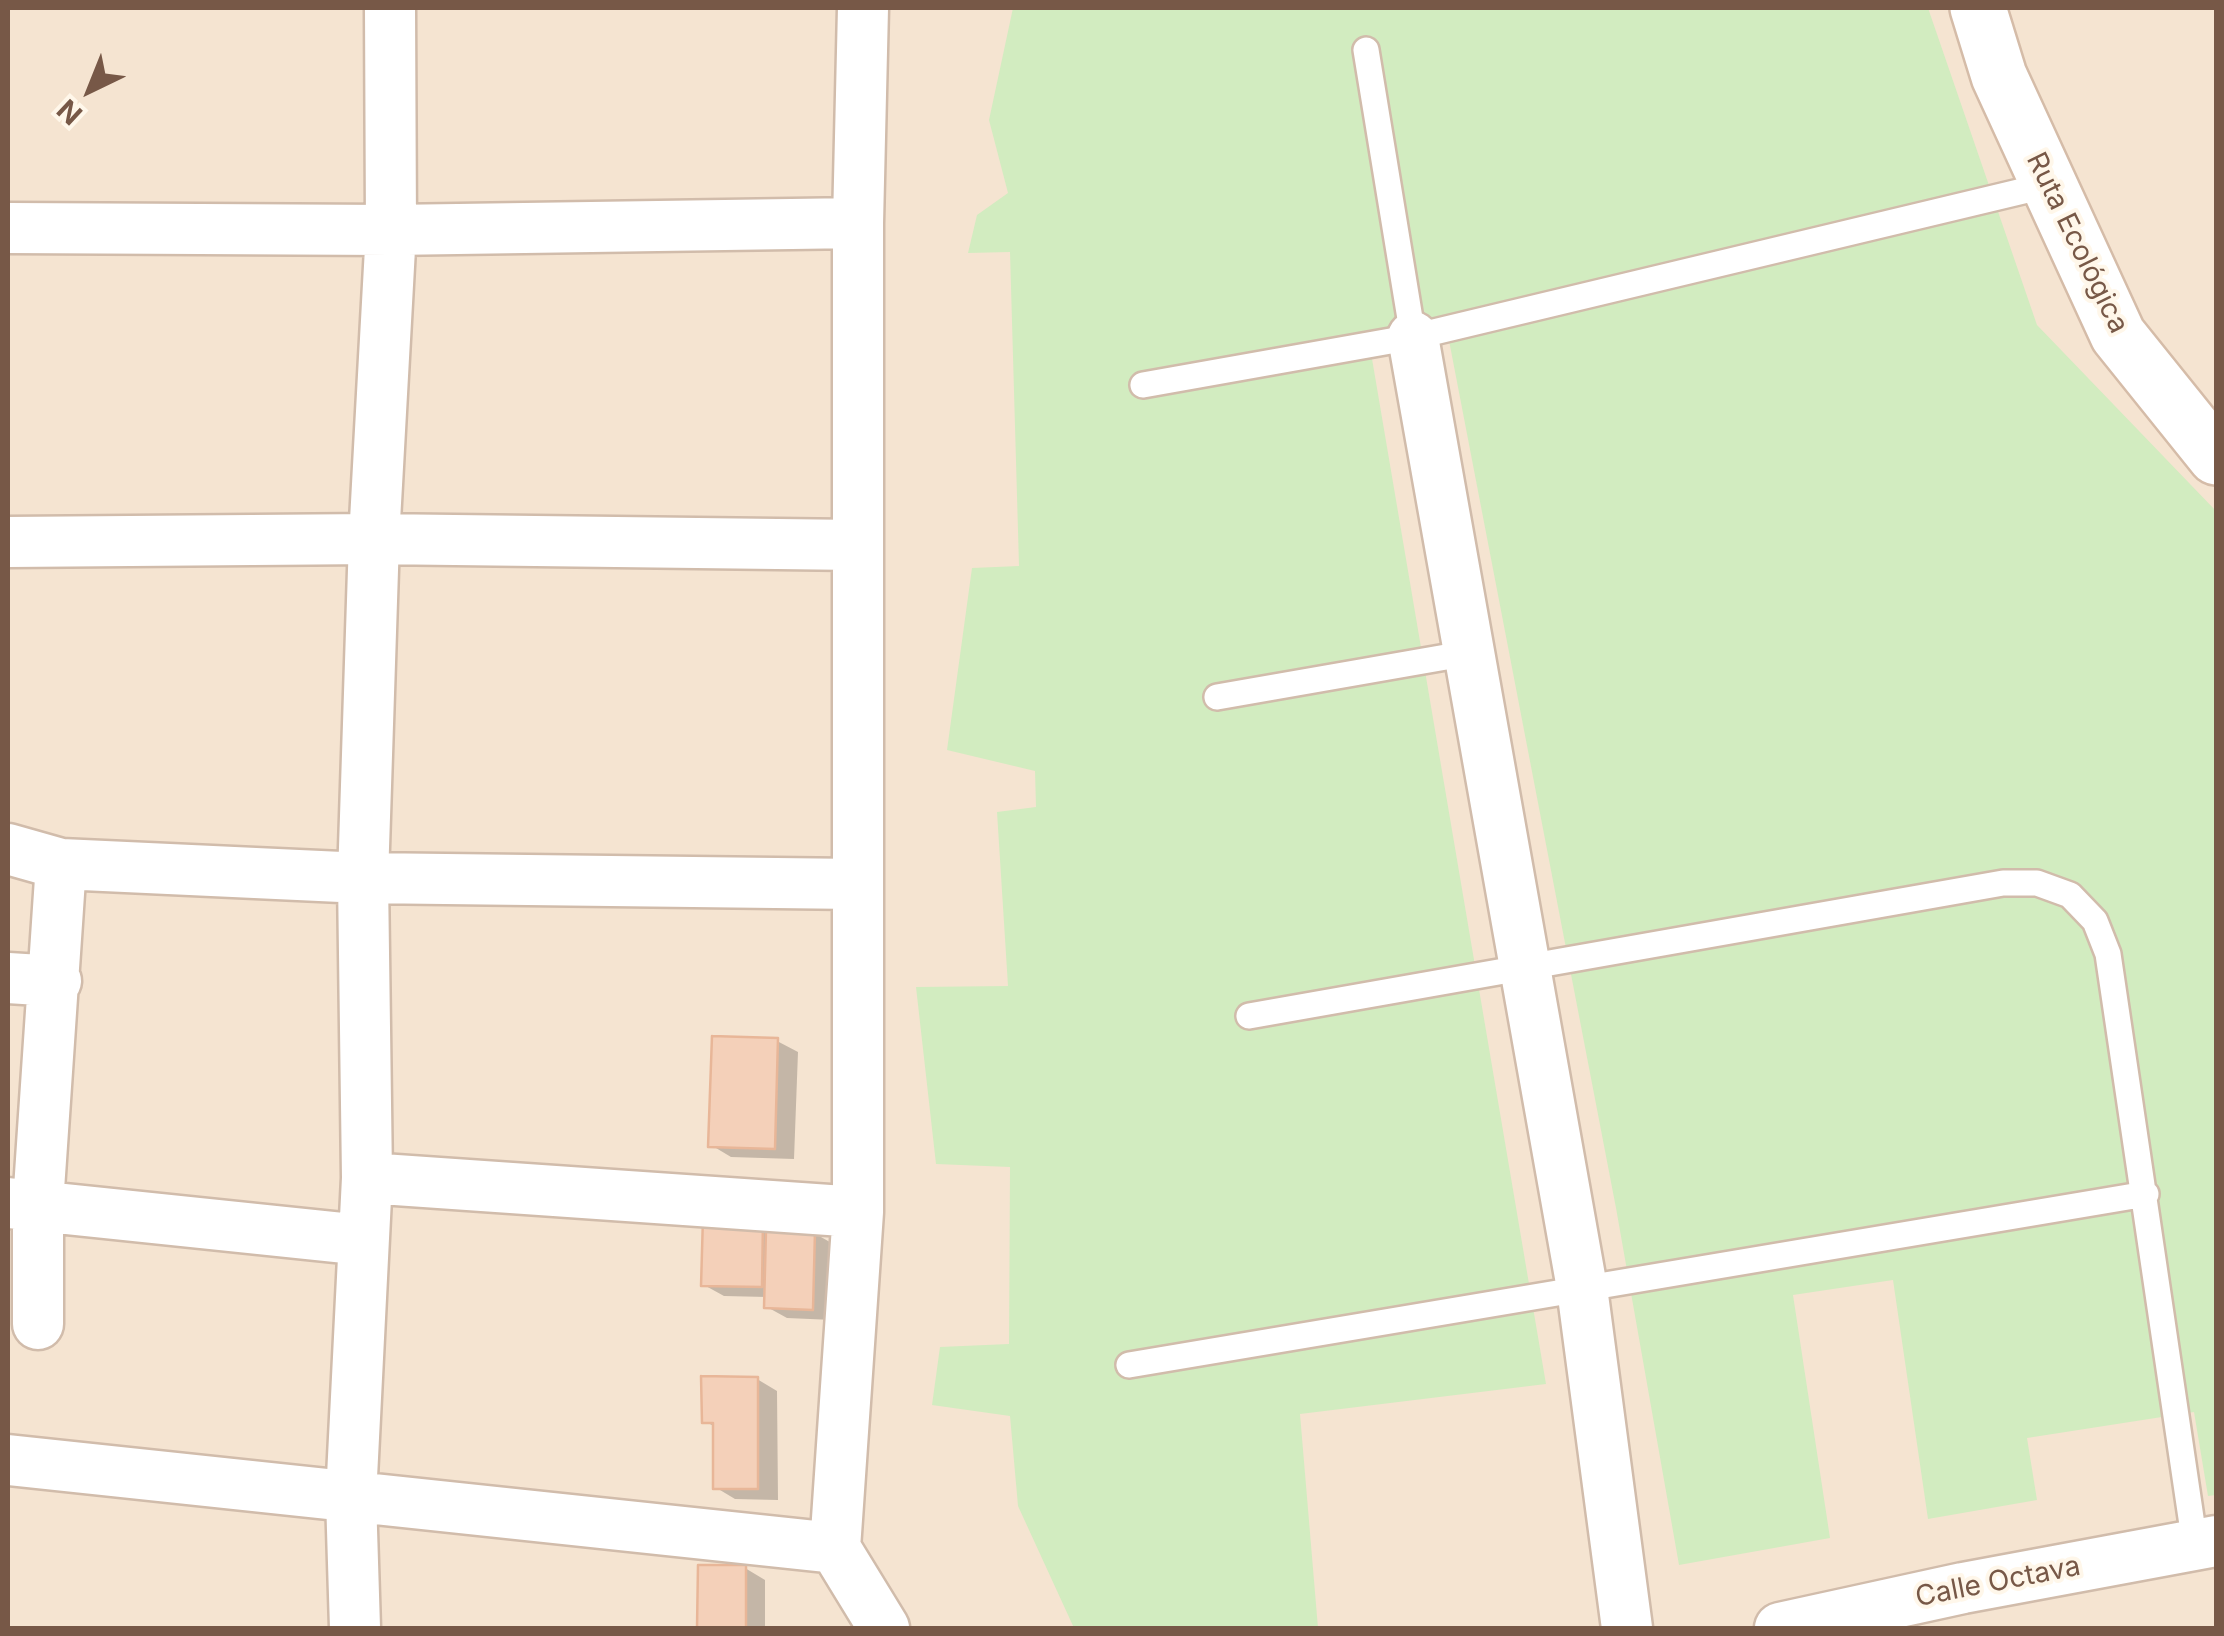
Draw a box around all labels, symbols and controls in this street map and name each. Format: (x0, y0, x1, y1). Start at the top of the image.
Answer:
north arrow (40, 40, 140, 140)
text: N (50, 92, 89, 132)
street label: Ruta Ecológica (2019, 147, 2135, 339)
street label: Calle Octava (1913, 1550, 2083, 1614)

